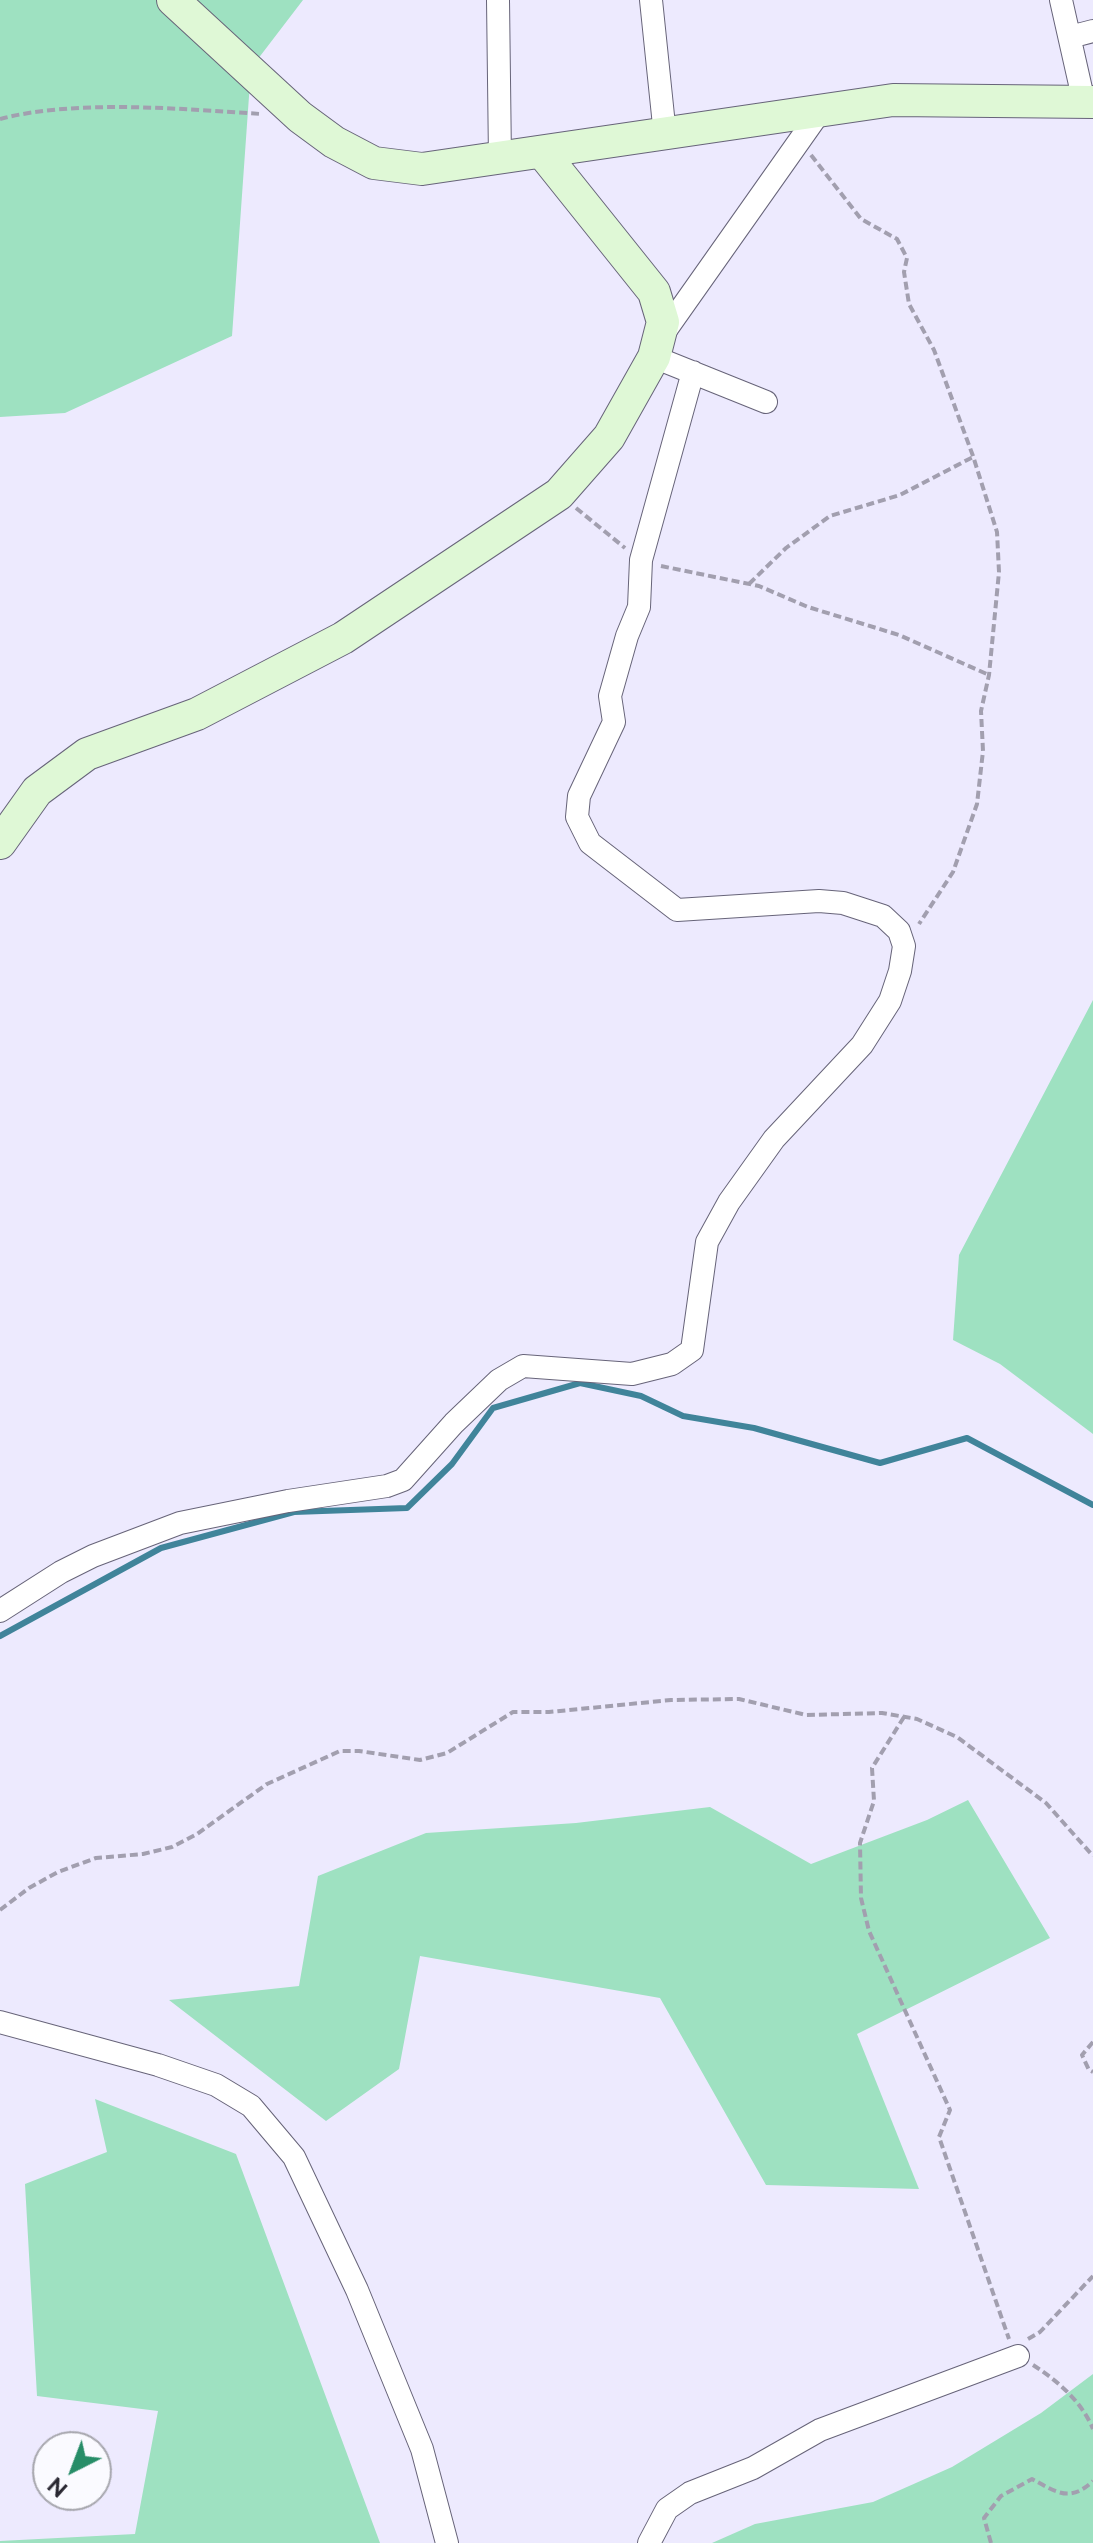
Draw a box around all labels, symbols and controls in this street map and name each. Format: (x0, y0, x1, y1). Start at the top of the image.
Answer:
north arrow (32, 2431, 112, 2511)
text: N (42, 2472, 72, 2503)

